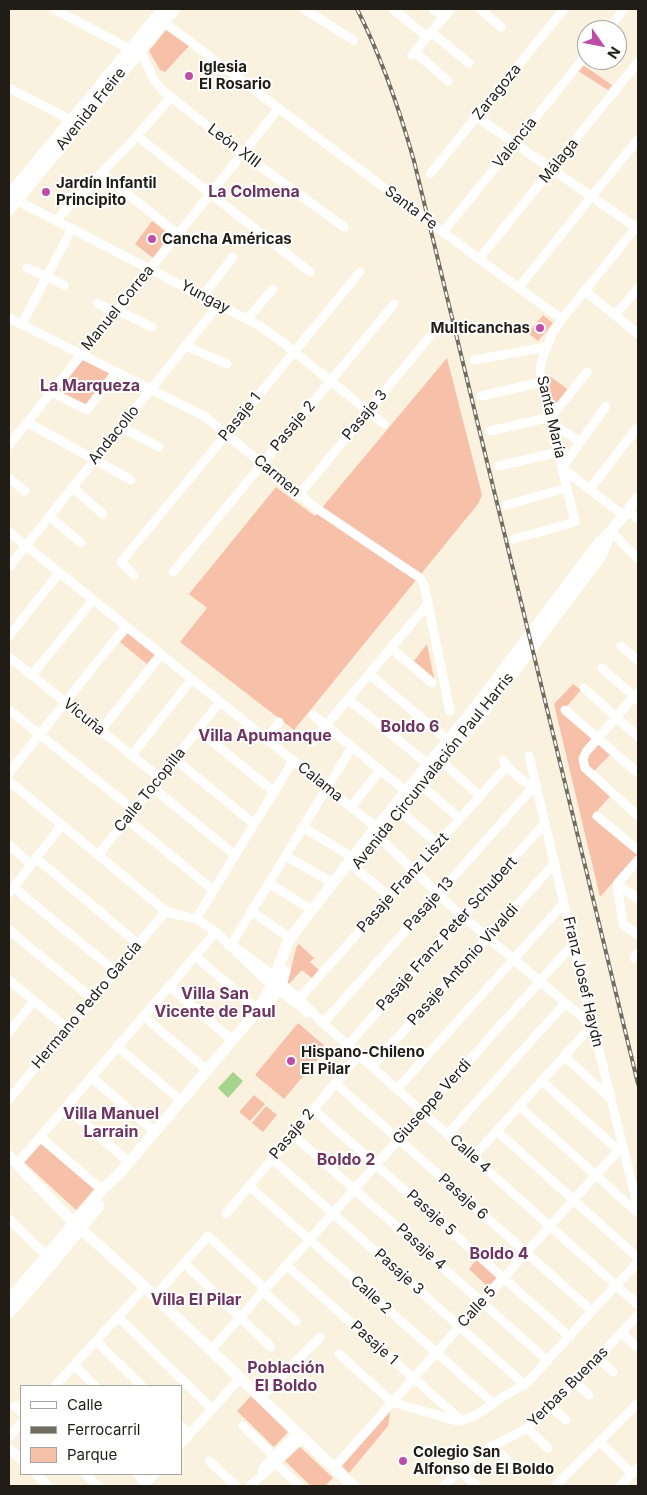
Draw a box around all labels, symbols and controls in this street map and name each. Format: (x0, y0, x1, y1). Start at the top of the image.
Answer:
north arrow (577, 20, 627, 70)
text: N (604, 44, 624, 62)
place label: Iglesia El Rosario (199, 58, 271, 93)
street label: Zaragoza (469, 60, 525, 124)
street label: Avenida Freire (52, 64, 130, 154)
marker: Iglesia El Rosario (183, 70, 195, 82)
street label: Valencia (489, 114, 541, 172)
street label: León XIII (204, 120, 264, 172)
street label: Málaga (536, 135, 582, 187)
place label: Jardín Infantil Principito (56, 174, 157, 209)
district label: La Colmena (208, 182, 300, 202)
street label: Santa Fe (381, 182, 441, 234)
marker: Jardín Infantil Principito (40, 186, 52, 198)
place label: Cancha Américas (162, 230, 292, 248)
marker: Cancha Américas (146, 233, 158, 245)
street label: Manuel Correa (78, 262, 158, 354)
street label: Yungay (177, 277, 233, 317)
place label: Multicanchas (431, 319, 530, 337)
marker: Multicanchas (534, 322, 546, 334)
street label: Santa María (533, 374, 569, 460)
district label: La Marqueza (40, 376, 140, 396)
street label: Pasaje 3 (339, 386, 391, 444)
street label: Pasaje 1 (215, 389, 265, 445)
street label: Pasaje 2 (267, 397, 319, 455)
street label: Andacollo (85, 402, 143, 468)
street label: Carmen (250, 451, 304, 501)
street label: Avenida Circunvalación Paul Harris (348, 669, 518, 873)
street label: Vicuña (59, 695, 109, 739)
district label: Boldo 6 (381, 717, 439, 737)
district label: Villa Apumanque (198, 726, 332, 746)
street label: Calle Tocopilla (111, 744, 189, 836)
street label: Calama (294, 758, 346, 806)
street label: Pasaje Franz Liszt (353, 829, 453, 937)
street label: Pasaje Franz Peter Schubert (373, 853, 521, 1015)
street label: Pasaje 13 (400, 873, 458, 935)
street label: Pasaje Antonio Vivaldi (404, 901, 522, 1029)
street label: Franz Josef Haydn (559, 915, 607, 1049)
street label: Hermano Pedro García (28, 938, 146, 1072)
district label: Villa San Vicente de Paul (154, 984, 276, 1022)
place label: Hispano-Chileno El Pilar (301, 1043, 425, 1078)
marker: Hispano-Chileno El Pilar (285, 1055, 297, 1067)
street label: Giuseppe Verdi (389, 1056, 475, 1148)
district label: Villa Manuel Larrain (63, 1104, 159, 1142)
street label: Pasaje 2 (266, 1105, 318, 1163)
street label: Calle 4 (446, 1131, 494, 1177)
district label: Boldo 2 (317, 1150, 375, 1170)
street label: Pasaje 6 (435, 1170, 491, 1224)
street label: Pasaje 5 (403, 1186, 459, 1240)
street label: Pasaje 4 (392, 1220, 450, 1274)
district label: Boldo 4 (469, 1244, 529, 1264)
street label: Pasaje 3 (371, 1245, 427, 1299)
street label: Calle 2 (347, 1272, 395, 1318)
street label: Calle 5 (454, 1283, 500, 1331)
district label: Villa El Pilar (151, 1290, 241, 1310)
street label: Pasaje 1 (347, 1317, 401, 1369)
street label: Yerbas Buenas (524, 1343, 612, 1431)
district label: Población El Boldo (247, 1358, 325, 1396)
legend (20, 1385, 182, 1475)
text: Calle (67, 1395, 102, 1414)
text: Ferrocarril (67, 1420, 140, 1439)
place label: Colegio San Alfonso de El Boldo (413, 1443, 554, 1478)
text: Parque (67, 1445, 117, 1464)
marker: Colegio San Alfonso de El Boldo (397, 1455, 409, 1467)

